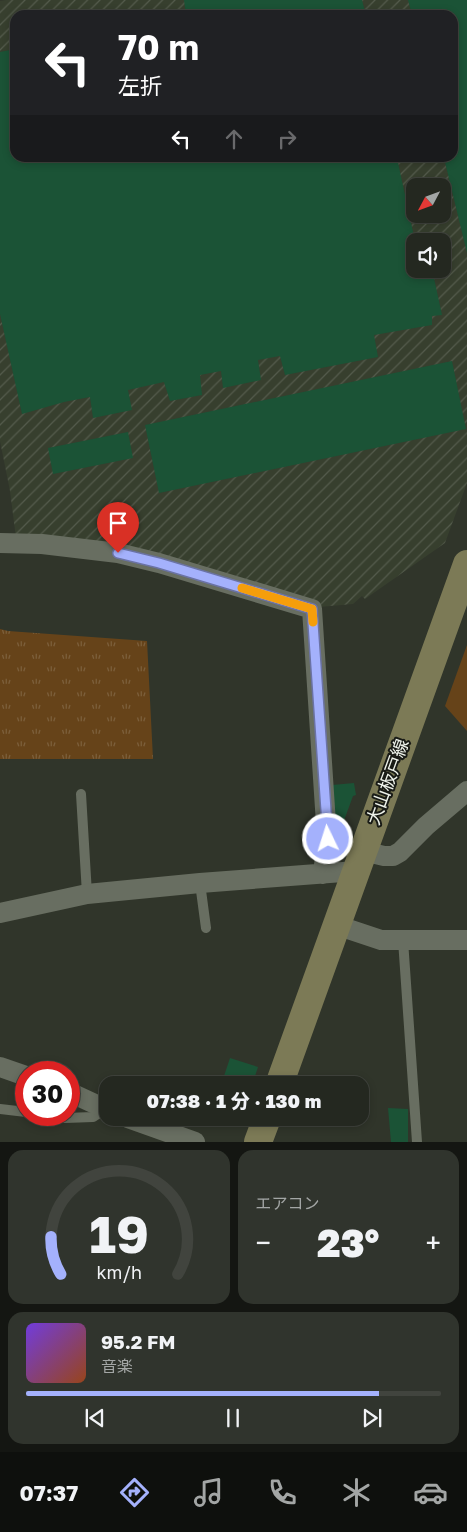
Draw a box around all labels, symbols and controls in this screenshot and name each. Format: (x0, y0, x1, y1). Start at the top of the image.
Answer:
text: 70 m (118, 26, 199, 68)
icon: left (35, 30, 100, 95)
text: 左折 (118, 72, 162, 99)
icon: left (167, 125, 195, 153)
icon: ahead (220, 125, 248, 153)
icon: right (273, 125, 301, 153)
north arrow (406, 178, 451, 222)
map controls (406, 178, 451, 278)
button: sound (406, 233, 451, 278)
pin (97, 502, 139, 553)
icon: arrive (104, 509, 132, 537)
street label: 大山板戸線 (361, 736, 413, 828)
position arrow (301, 812, 353, 864)
speed limit sign: 30 (15, 1061, 80, 1126)
text: 07:38 · 1 分 · 130 m (147, 1089, 321, 1112)
text: エアコン (256, 1193, 320, 1213)
text: 19 (89, 1202, 149, 1264)
text: 23° (317, 1220, 379, 1265)
text: − (256, 1226, 271, 1259)
text: + (426, 1226, 441, 1259)
text: km/h (96, 1261, 141, 1283)
text: 95.2 FM (101, 1330, 175, 1353)
text: 音楽 (101, 1356, 133, 1376)
icon: previous (81, 1404, 109, 1432)
icon: pause (219, 1404, 247, 1432)
icon: next (358, 1404, 386, 1432)
icon: directions (117, 1475, 152, 1510)
icon: music (191, 1475, 226, 1510)
icon: phone (265, 1475, 300, 1510)
icon: climate (339, 1475, 374, 1510)
icon: car (413, 1475, 448, 1510)
text: 07:37 (19, 1479, 78, 1506)

